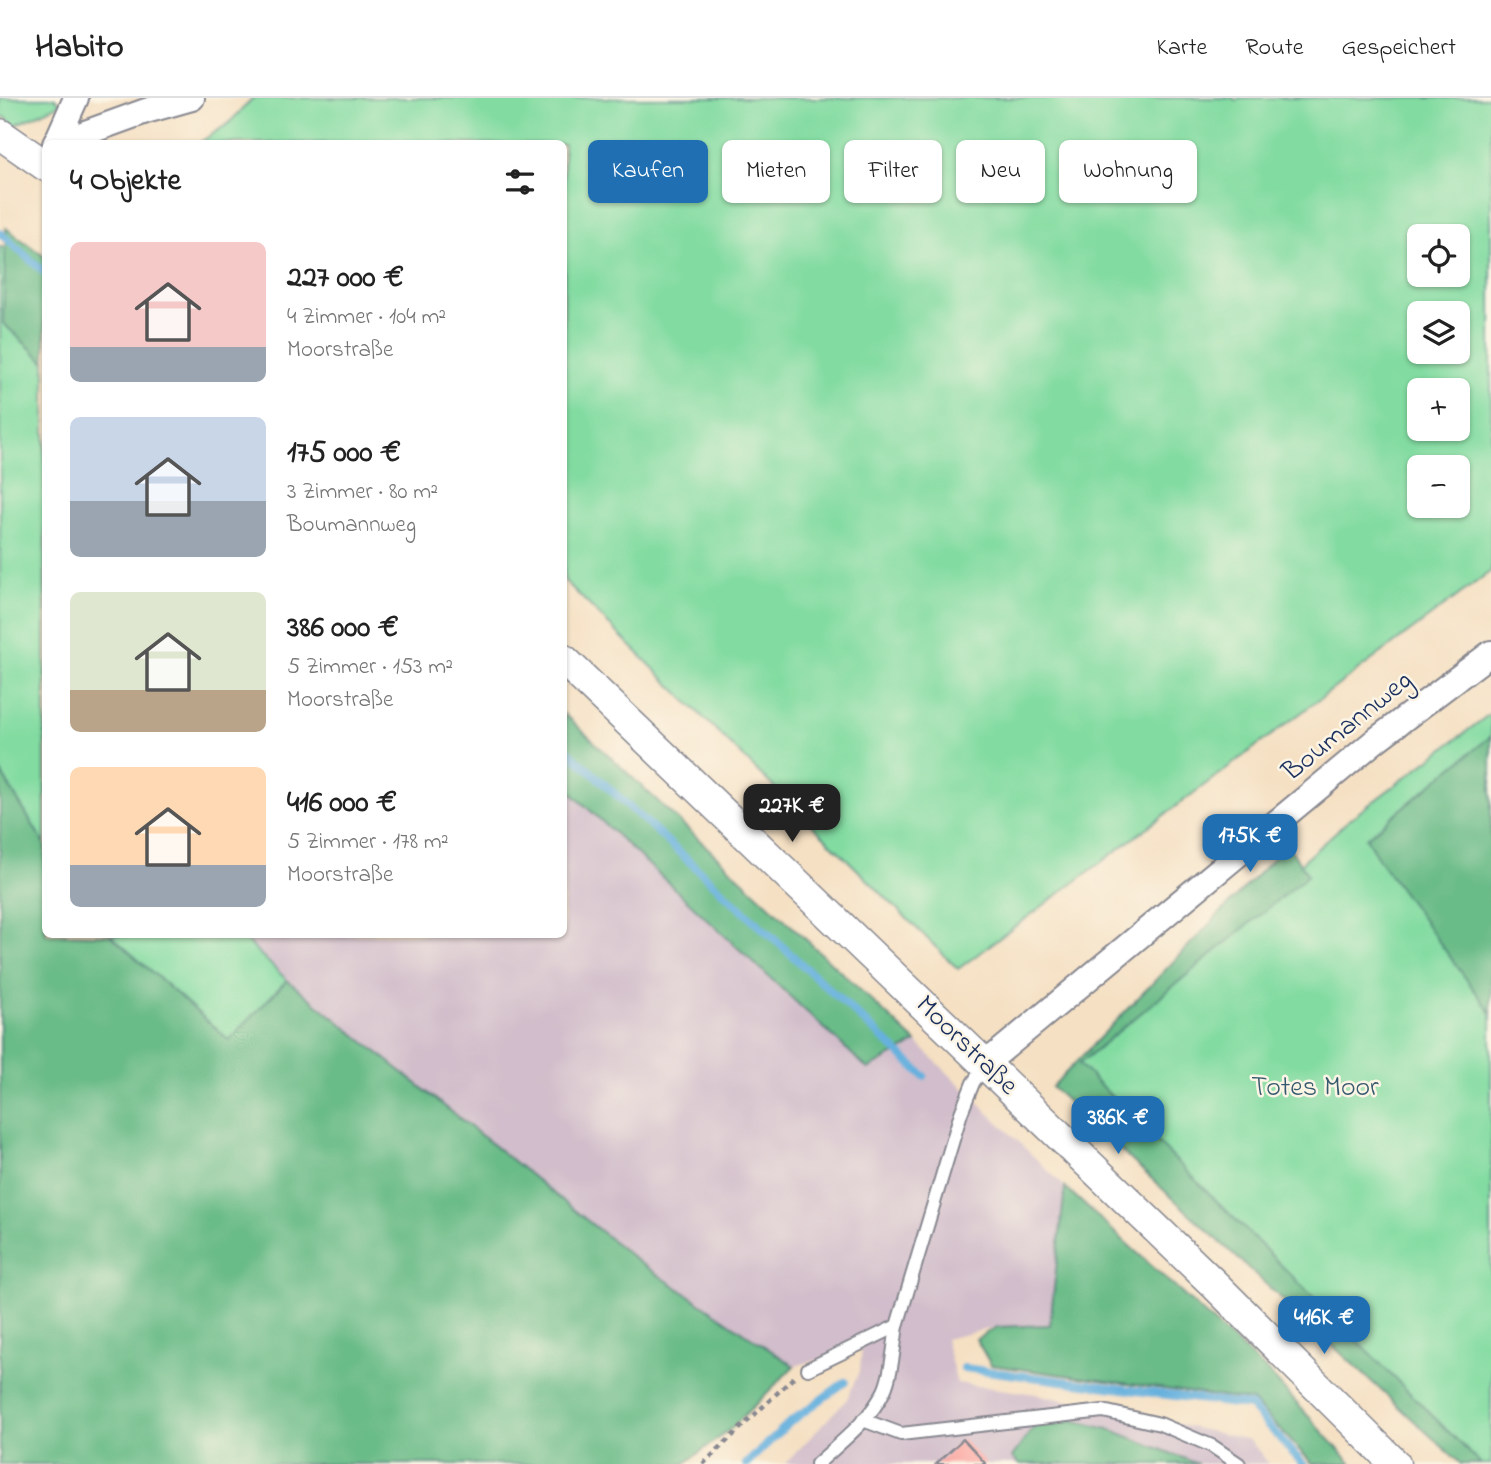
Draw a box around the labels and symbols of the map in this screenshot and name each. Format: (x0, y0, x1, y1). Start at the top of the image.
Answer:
street label: Boumannweg (1273, 662, 1422, 793)
pin: 227K € (735, 784, 849, 844)
pin: 175K € (1193, 814, 1307, 874)
street label: Moorstraße (905, 986, 1027, 1106)
park label: Totes Moor (1251, 1068, 1379, 1109)
pin: 386K € (1061, 1096, 1175, 1156)
pin: 416K € (1267, 1296, 1381, 1356)

